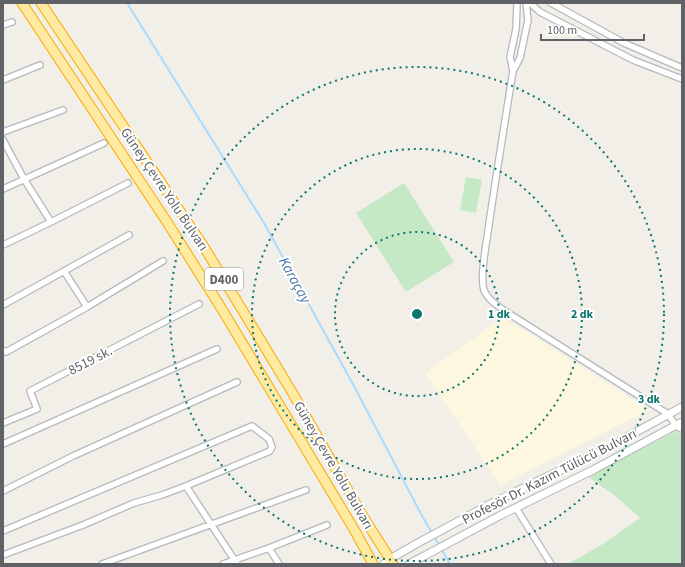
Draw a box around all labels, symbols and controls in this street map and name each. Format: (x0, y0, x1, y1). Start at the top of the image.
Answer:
scale bar (541, 16, 644, 42)
text: 100 m (547, 22, 577, 39)
street label: Güney Çevre Yolu Bulvarı (115, 124, 213, 255)
water label: Karaçay (273, 253, 317, 308)
road number: D400 (205, 268, 243, 290)
text: 1 dk (488, 306, 511, 323)
text: 2 dk (571, 306, 594, 323)
centre of rings (410, 307, 424, 321)
street label: 8519 sk. (65, 341, 116, 380)
text: 3 dk (638, 391, 661, 408)
street label: Güney Çevre Yolu Bulvarı (288, 398, 378, 533)
street label: Profesör Dr. Kazım Tülücü Bulvarı (459, 424, 640, 530)

